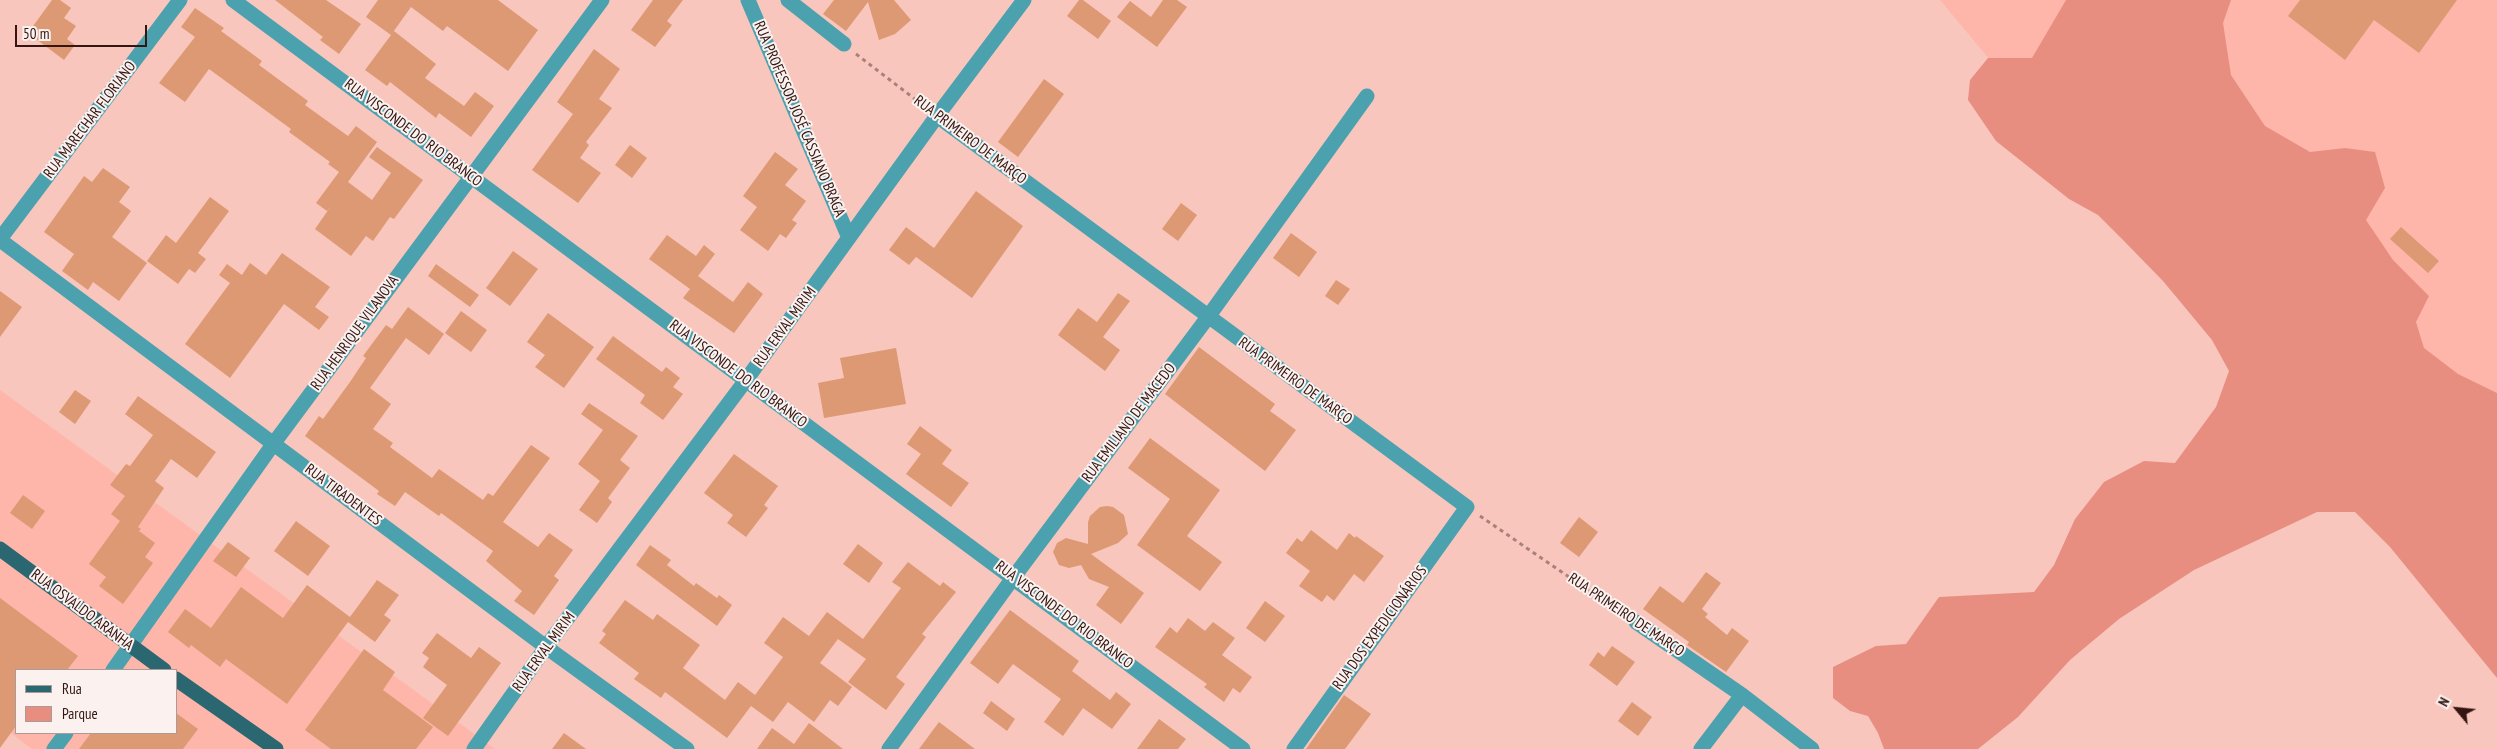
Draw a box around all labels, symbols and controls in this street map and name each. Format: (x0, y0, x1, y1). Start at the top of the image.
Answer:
scale bar (18, 15, 150, 47)
street label: RUA PROFESSOR JOSÉ CASSIANO BRAGA (750, 18, 848, 220)
text: 50 m (23, 24, 49, 43)
street label: RUA MARECHAR FLORIANO (40, 58, 140, 182)
street label: RUA VISCONDE DO RIO BRANCO (341, 75, 485, 191)
street label: RUA PRIMEIRO DE MARÇO (910, 92, 1030, 188)
street label: RUA HENRIQUE VILANOVA (307, 272, 403, 394)
street label: RUA ERVAL MIRIM (750, 283, 820, 371)
street label: RUA VISCONDE DO RIO BRANCO (666, 316, 810, 432)
street label: RUA PRIMEIRO DE MARÇO (1235, 334, 1355, 428)
street label: RUA EMILIANO DE MACEDO (1078, 360, 1180, 486)
street label: RUA TIRADENTES (301, 460, 385, 530)
street label: RUA VISCONDE DO RIO BRANCO (992, 557, 1136, 673)
street label: RUA DOS EXPEDICIONÁRIOS (1329, 563, 1431, 693)
street label: RUA OSVALDO ARANHA (27, 566, 137, 654)
street label: RUA PRIMEIRO DE MARÇO (1565, 569, 1687, 661)
street label: RUA ERVAL MIRIM (509, 608, 579, 696)
legend (15, 669, 178, 734)
text: Rua (62, 679, 82, 698)
north arrow (2432, 684, 2482, 734)
text: N (2434, 694, 2453, 710)
text: Parque (62, 704, 98, 723)

